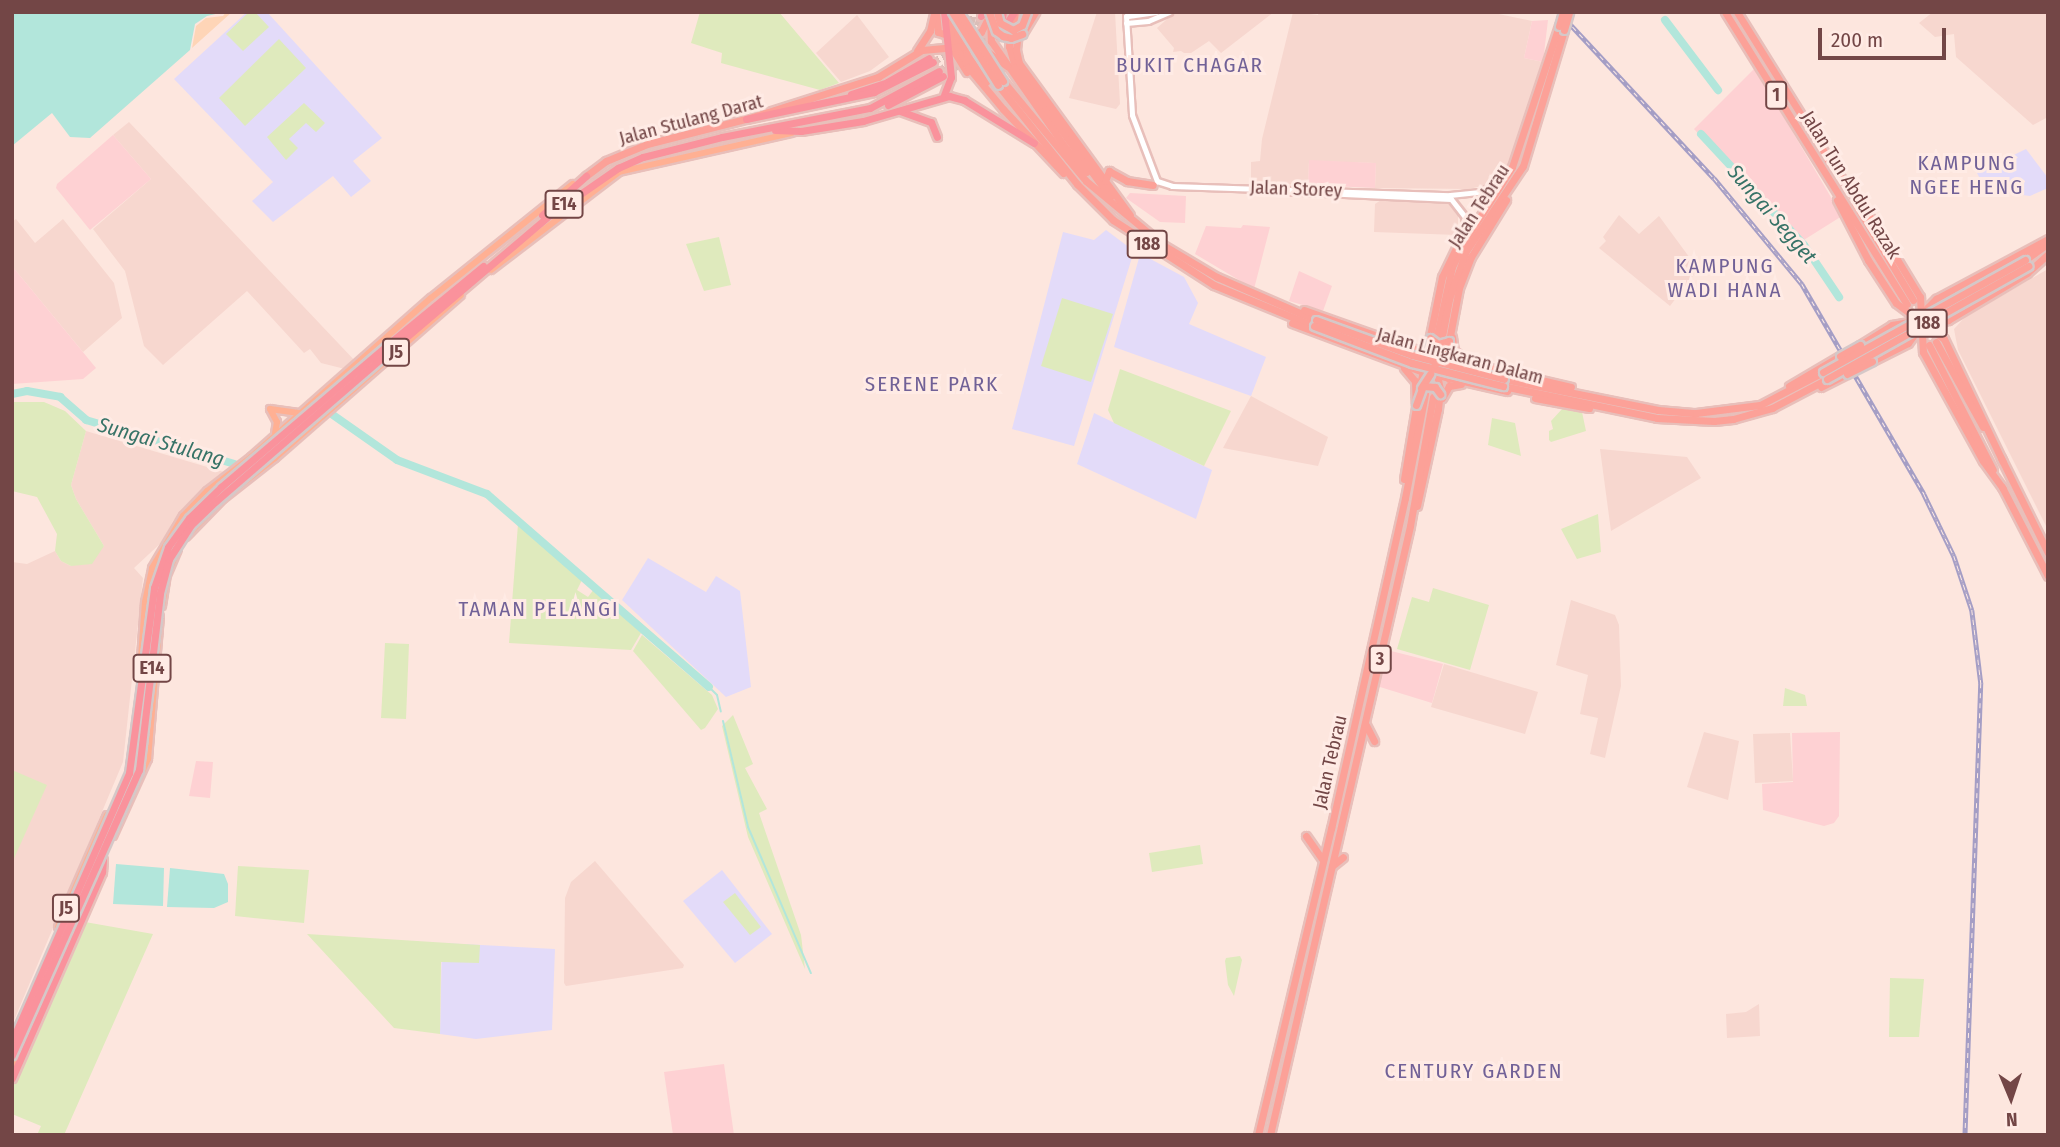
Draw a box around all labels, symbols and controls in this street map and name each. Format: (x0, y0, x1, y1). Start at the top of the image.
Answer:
scale bar (1822, 14, 1950, 58)
text: 200 m (1831, 27, 1883, 53)
district label: BUKIT CHAGAR (1118, 52, 1262, 78)
road number: 1 (1764, 80, 1788, 110)
street label: Jalan Stulang Darat (617, 90, 765, 150)
street label: Jalan Tun Abdul Razak (1796, 107, 1906, 263)
district label: KAMPUNG NGEE HENG (1911, 150, 2023, 200)
water label: Sungai Segget (1722, 159, 1822, 269)
street label: Jalan Tebrau (1443, 160, 1515, 252)
street label: Jalan Storey (1250, 176, 1342, 202)
road number: E14 (543, 190, 585, 218)
road number: 188 (1126, 230, 1168, 258)
district label: KAMPUNG WADI HANA (1669, 253, 1781, 303)
road number: 188 (1906, 309, 1948, 338)
street label: Jalan Lingkaran Dalam (1374, 323, 1546, 389)
road number: J5 (380, 338, 412, 366)
district label: SERENE PARK (866, 371, 998, 397)
water label: Sungai Stulang (95, 412, 227, 472)
district label: TAMAN PELANGI (460, 596, 618, 622)
road number: 3 (1368, 644, 1392, 674)
road number: E14 (131, 654, 173, 682)
street label: Jalan Tebrau (1308, 713, 1352, 811)
road number: J5 (50, 894, 82, 923)
district label: CENTURY GARDEN (1386, 1058, 1562, 1084)
north arrow (1976, 1063, 2046, 1133)
text: N (2006, 1108, 2018, 1131)

